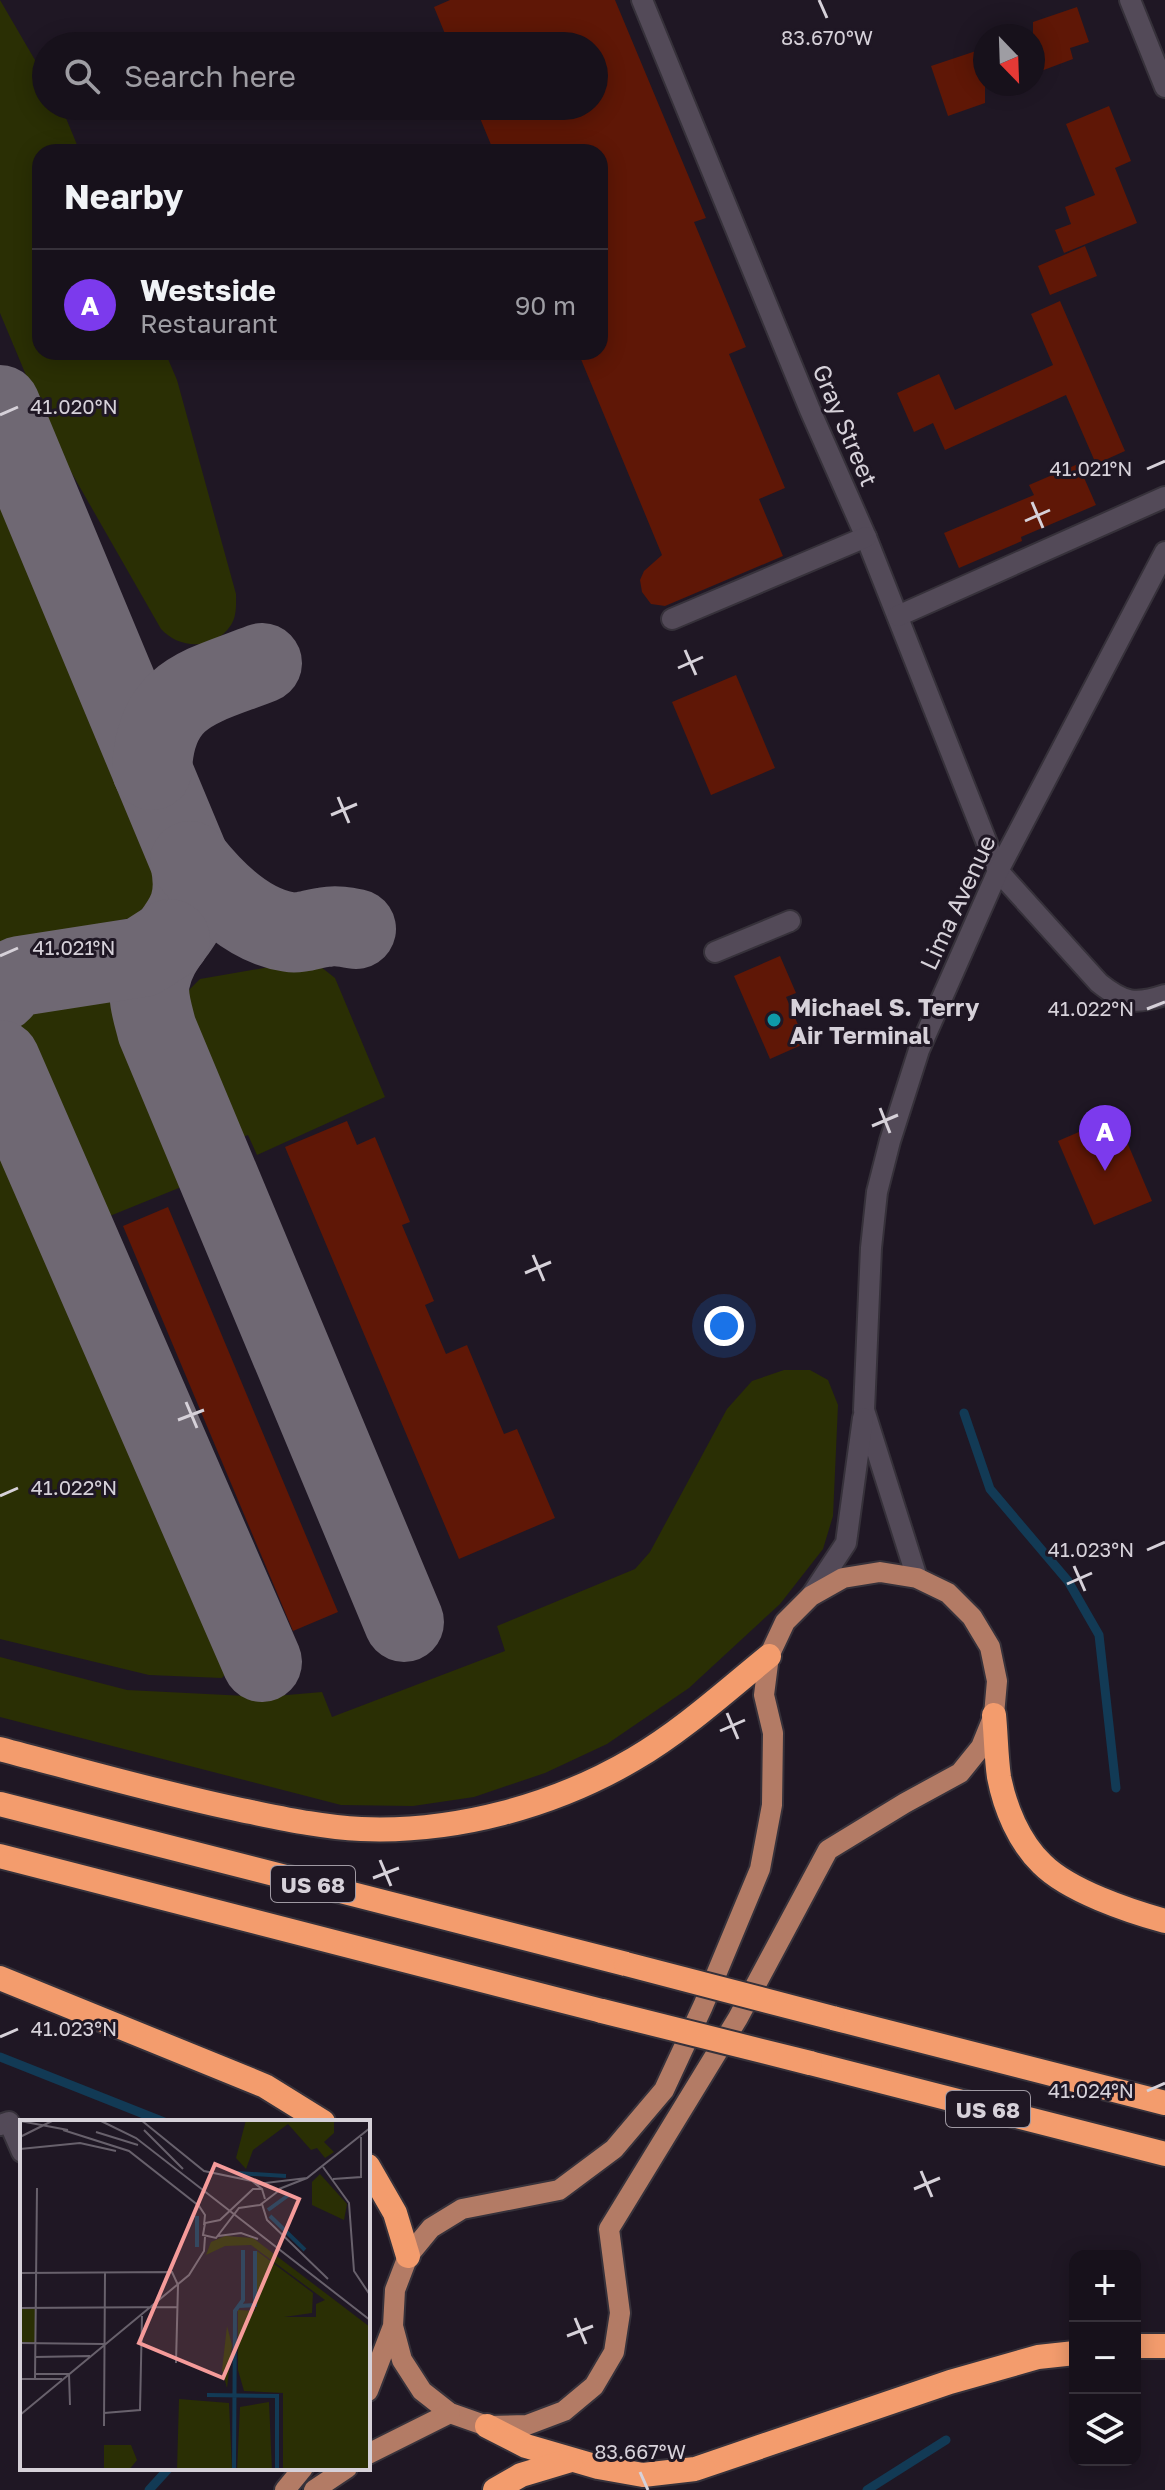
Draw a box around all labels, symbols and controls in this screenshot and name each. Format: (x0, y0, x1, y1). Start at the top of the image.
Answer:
north arrow (973, 24, 1045, 96)
text: 83.670°W (781, 25, 873, 49)
search box (32, 32, 608, 120)
icon: search (60, 54, 104, 98)
text: Search here (124, 58, 296, 94)
text: Nearby (64, 176, 184, 216)
text: Westside (140, 272, 276, 308)
text: A (81, 290, 99, 321)
text: 90 m (515, 290, 576, 321)
text: Restaurant (140, 308, 278, 339)
street label: Gray Street (807, 360, 885, 490)
text: 41.020°N (30, 394, 118, 418)
text: 41.021°N (1050, 456, 1133, 480)
street label: Lima Avenue (913, 830, 1001, 974)
text: 41.021°N (33, 935, 116, 959)
place label: Michael S. Terry Air Terminal (790, 992, 980, 1049)
text: 41.022°N (1048, 996, 1134, 1020)
marker: Michael S. Terry Air Terminal (765, 1011, 783, 1029)
pin: A (1079, 1105, 1131, 1171)
your location (704, 1306, 744, 1346)
text: 41.022°N (31, 1475, 117, 1499)
text: 41.023°N (1048, 1537, 1134, 1561)
road number: US 68 (271, 1866, 355, 1902)
text: 41.023°N (31, 2016, 117, 2040)
text: 41.024°N (1048, 2078, 1134, 2102)
road number: US 68 (946, 2091, 1030, 2127)
inset map (20, 2120, 370, 2470)
map controls (1069, 2250, 1141, 2466)
button: + (1069, 2250, 1141, 2322)
button: − (1069, 2322, 1141, 2394)
button: layers (1069, 2394, 1141, 2466)
text: 83.667°W (594, 2439, 686, 2463)

